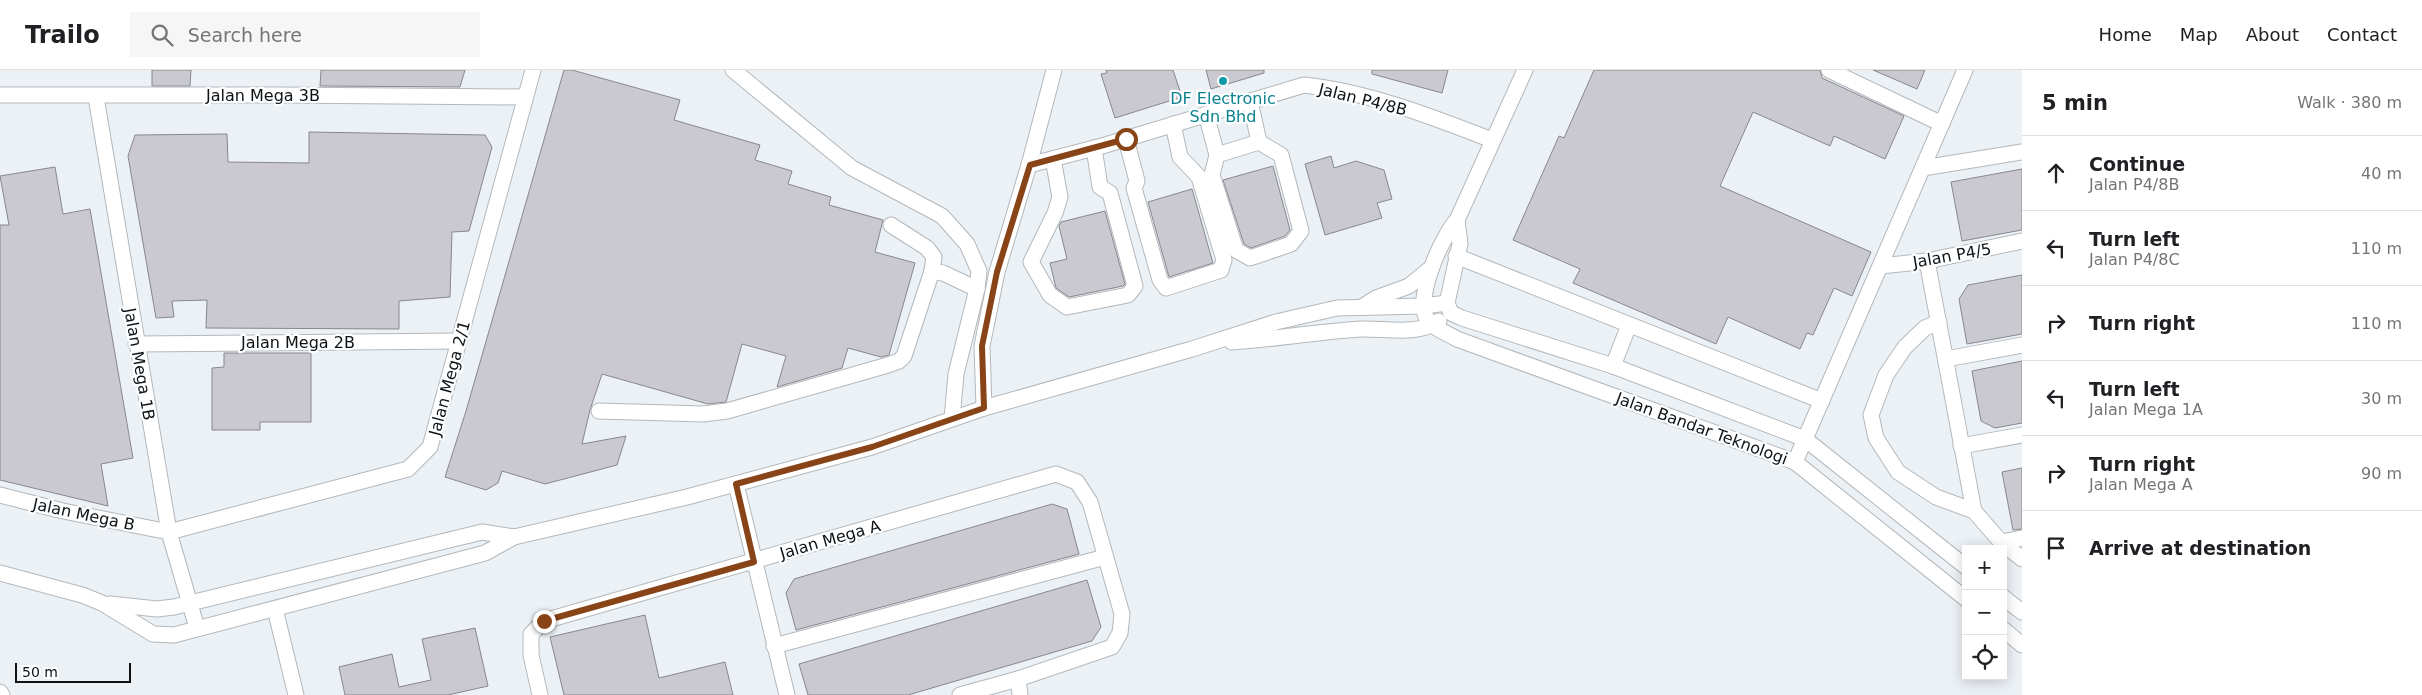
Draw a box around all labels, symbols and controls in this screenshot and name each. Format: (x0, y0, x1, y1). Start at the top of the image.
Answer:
search box (130, 12, 480, 57)
text: Trailo (25, 21, 100, 49)
icon: search (148, 21, 176, 49)
text: Search here (188, 24, 302, 46)
text: Home (2099, 24, 2152, 45)
text: Map (2180, 24, 2218, 45)
text: About (2246, 24, 2299, 45)
text: Contact (2327, 24, 2397, 45)
marker: DF Electronic Sdn Bhd (1217, 75, 1229, 87)
street label: Jalan P4/8B (1316, 79, 1409, 120)
street label: Jalan Mega 3B (205, 86, 320, 105)
place label: DF Electronic Sdn Bhd (1170, 89, 1276, 126)
text: 5 min (2042, 91, 2108, 115)
text: Walk · 380 m (2297, 93, 2402, 112)
route start (1115, 128, 1138, 151)
text: Continue (2089, 153, 2185, 175)
icon: ahead (2042, 159, 2070, 187)
text: 40 m (2361, 164, 2402, 183)
text: Jalan P4/8B (2089, 175, 2179, 194)
text: Turn left (2089, 228, 2180, 250)
icon: left (2042, 234, 2070, 262)
street label: Jalan P4/5 (1910, 239, 1993, 272)
text: 110 m (2351, 239, 2402, 258)
text: Jalan P4/8C (2089, 250, 2180, 269)
street label: Jalan Mega 1B (120, 305, 159, 422)
icon: right (2042, 309, 2070, 337)
text: Turn right (2089, 312, 2195, 334)
text: 110 m (2351, 314, 2402, 333)
street label: Jalan Mega 2/1 (425, 318, 474, 439)
street label: Jalan Mega 2B (240, 333, 355, 352)
text: Turn left (2089, 378, 2180, 400)
icon: left (2042, 384, 2070, 412)
street label: Jalan Bandar Teknologi (1612, 388, 1790, 468)
text: 30 m (2361, 389, 2402, 408)
text: Jalan Mega 1A (2089, 400, 2203, 419)
text: Turn right (2089, 453, 2195, 475)
icon: right (2042, 459, 2070, 487)
text: 90 m (2361, 464, 2402, 483)
text: Jalan Mega A (2089, 475, 2193, 494)
street label: Jalan Mega B (30, 494, 137, 535)
street label: Jalan Mega A (777, 516, 883, 563)
icon: arrive (2042, 534, 2070, 562)
text: Arrive at destination (2089, 537, 2311, 559)
map controls (1962, 545, 2007, 680)
button: + (1962, 545, 2007, 590)
button: − (1962, 590, 2007, 635)
route end (533, 610, 556, 633)
button: locate (1962, 635, 2007, 680)
scale bar (15, 660, 131, 683)
text: 50 m (22, 664, 58, 680)

